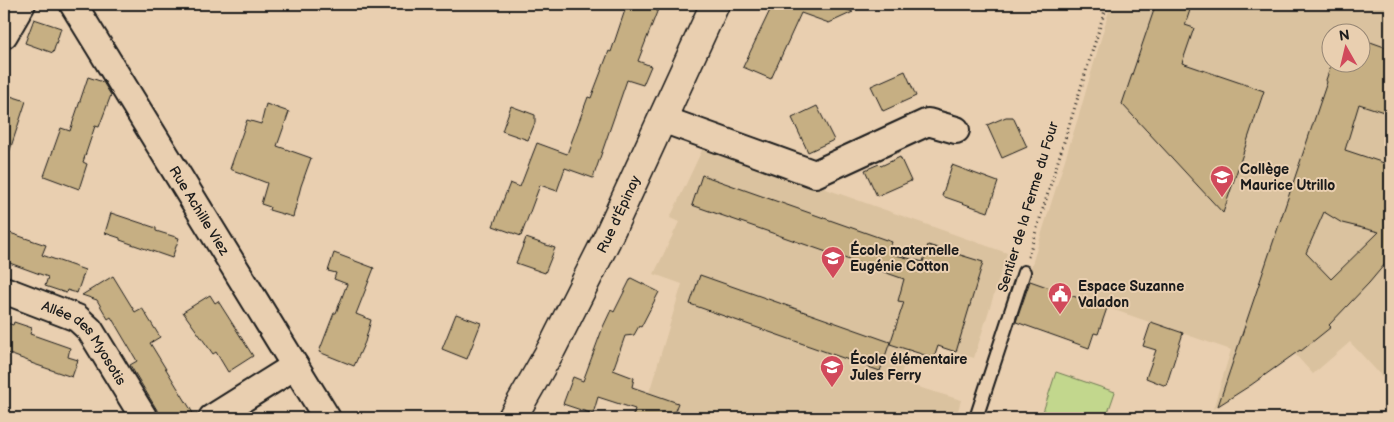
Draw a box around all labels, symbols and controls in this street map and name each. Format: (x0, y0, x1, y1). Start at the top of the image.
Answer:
north arrow (1322, 22, 1372, 72)
text: N (1338, 26, 1351, 45)
street label: Sentier de la Ferme du Four (994, 119, 1062, 294)
place label: Collège Maurice Utrillo (1240, 161, 1335, 194)
street label: Rue Achille Viez (166, 163, 233, 258)
school or university icon: Collège Maurice Utrillo (1209, 164, 1235, 198)
street label: Rue d'Épinay (593, 172, 644, 256)
place label: École maternelle Eugénie Cotton (850, 240, 959, 275)
school or university icon: École maternelle Eugénie Cotton (820, 245, 846, 279)
place label: Espace Suzanne Valadon (1078, 278, 1184, 311)
public building icon: Espace Suzanne Valadon (1047, 281, 1073, 315)
street label: Allée des Myosotis (39, 297, 130, 388)
place label: École élémentaire Jules Ferry (850, 349, 967, 384)
school or university icon: École élémentaire Jules Ferry (819, 354, 845, 388)

